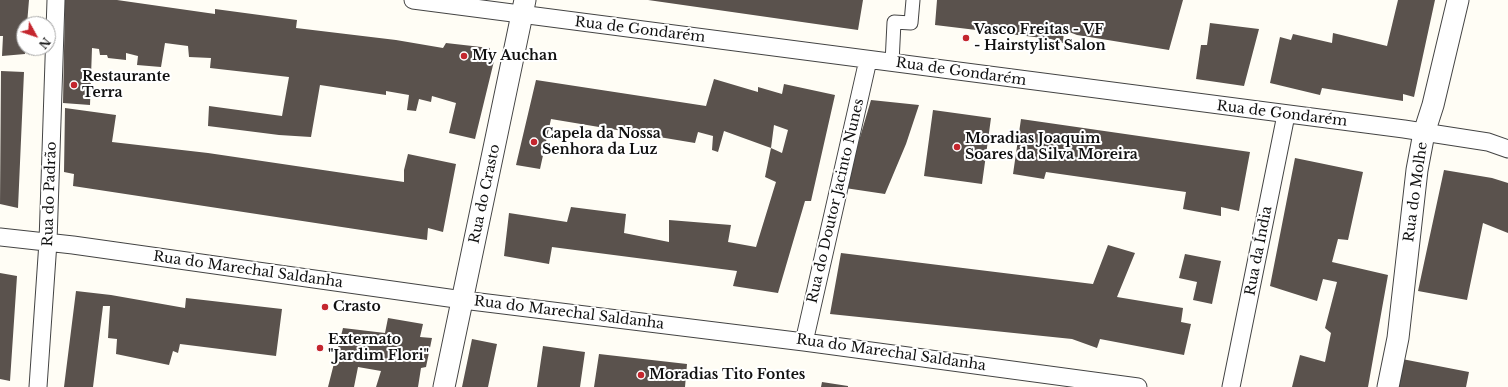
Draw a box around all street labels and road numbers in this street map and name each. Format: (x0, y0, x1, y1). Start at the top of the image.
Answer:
street label: Rua de Gondarém (574, 14, 706, 46)
street label: Rua de Gondarém (895, 55, 1027, 89)
street label: Rua do Doutor Jacinto Nunes (804, 97, 868, 305)
street label: Rua de Gondarém (1216, 98, 1348, 130)
street label: Rua do Padrão (40, 141, 60, 247)
street label: Rua do Molhe (1401, 141, 1431, 243)
street label: Rua do Crasto (466, 143, 504, 245)
street label: Rua da Índia (1242, 205, 1276, 297)
street label: Rua do Marechal Saldanha (152, 248, 344, 292)
street label: Rua do Marechal Saldanha (473, 293, 665, 333)
street label: Rua do Marechal Saldanha (795, 331, 987, 375)

